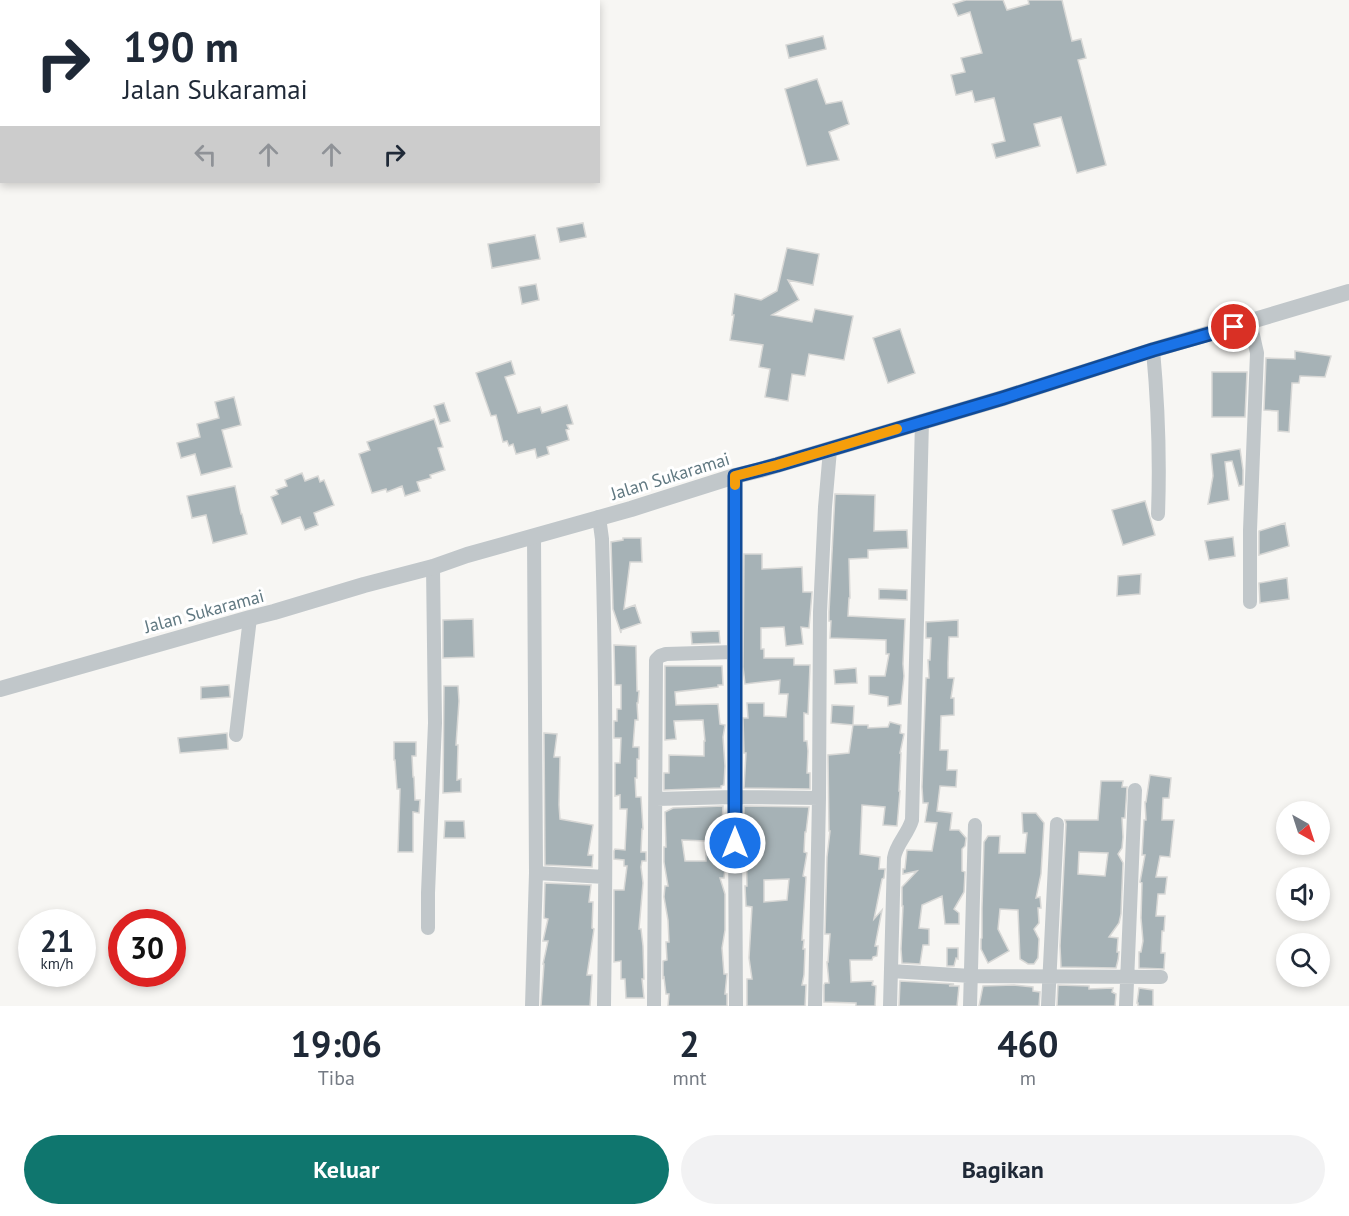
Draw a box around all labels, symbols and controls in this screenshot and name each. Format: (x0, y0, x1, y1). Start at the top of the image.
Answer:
text: 190 m (123, 19, 239, 74)
icon: right (24, 24, 102, 102)
text: Jalan Sukaramai (123, 72, 308, 106)
icon: left (189, 138, 222, 171)
icon: ahead (252, 138, 285, 171)
icon: ahead (315, 138, 348, 171)
icon: right (378, 138, 411, 171)
pin (1208, 301, 1259, 352)
icon: arrive (1217, 310, 1250, 343)
street label: Jalan Sukaramai (607, 447, 732, 505)
street label: Jalan Sukaramai (141, 584, 266, 638)
north arrow (1276, 801, 1330, 855)
map controls (1276, 801, 1330, 987)
position arrow (703, 811, 767, 875)
button: sound (1276, 867, 1330, 921)
speed limit sign: 30 (108, 909, 186, 987)
text: 21 (40, 921, 74, 960)
button: search (1276, 933, 1330, 987)
text: km/h (41, 954, 73, 973)
text: 19:06 (291, 1020, 382, 1067)
text: 2 (679, 1020, 700, 1067)
text: 460 (997, 1020, 1058, 1067)
text: Tiba (318, 1065, 355, 1091)
text: mnt (673, 1065, 707, 1091)
text: m (1020, 1065, 1036, 1091)
button: Keluar (24, 1135, 669, 1204)
button: Bagikan (681, 1135, 1325, 1204)

